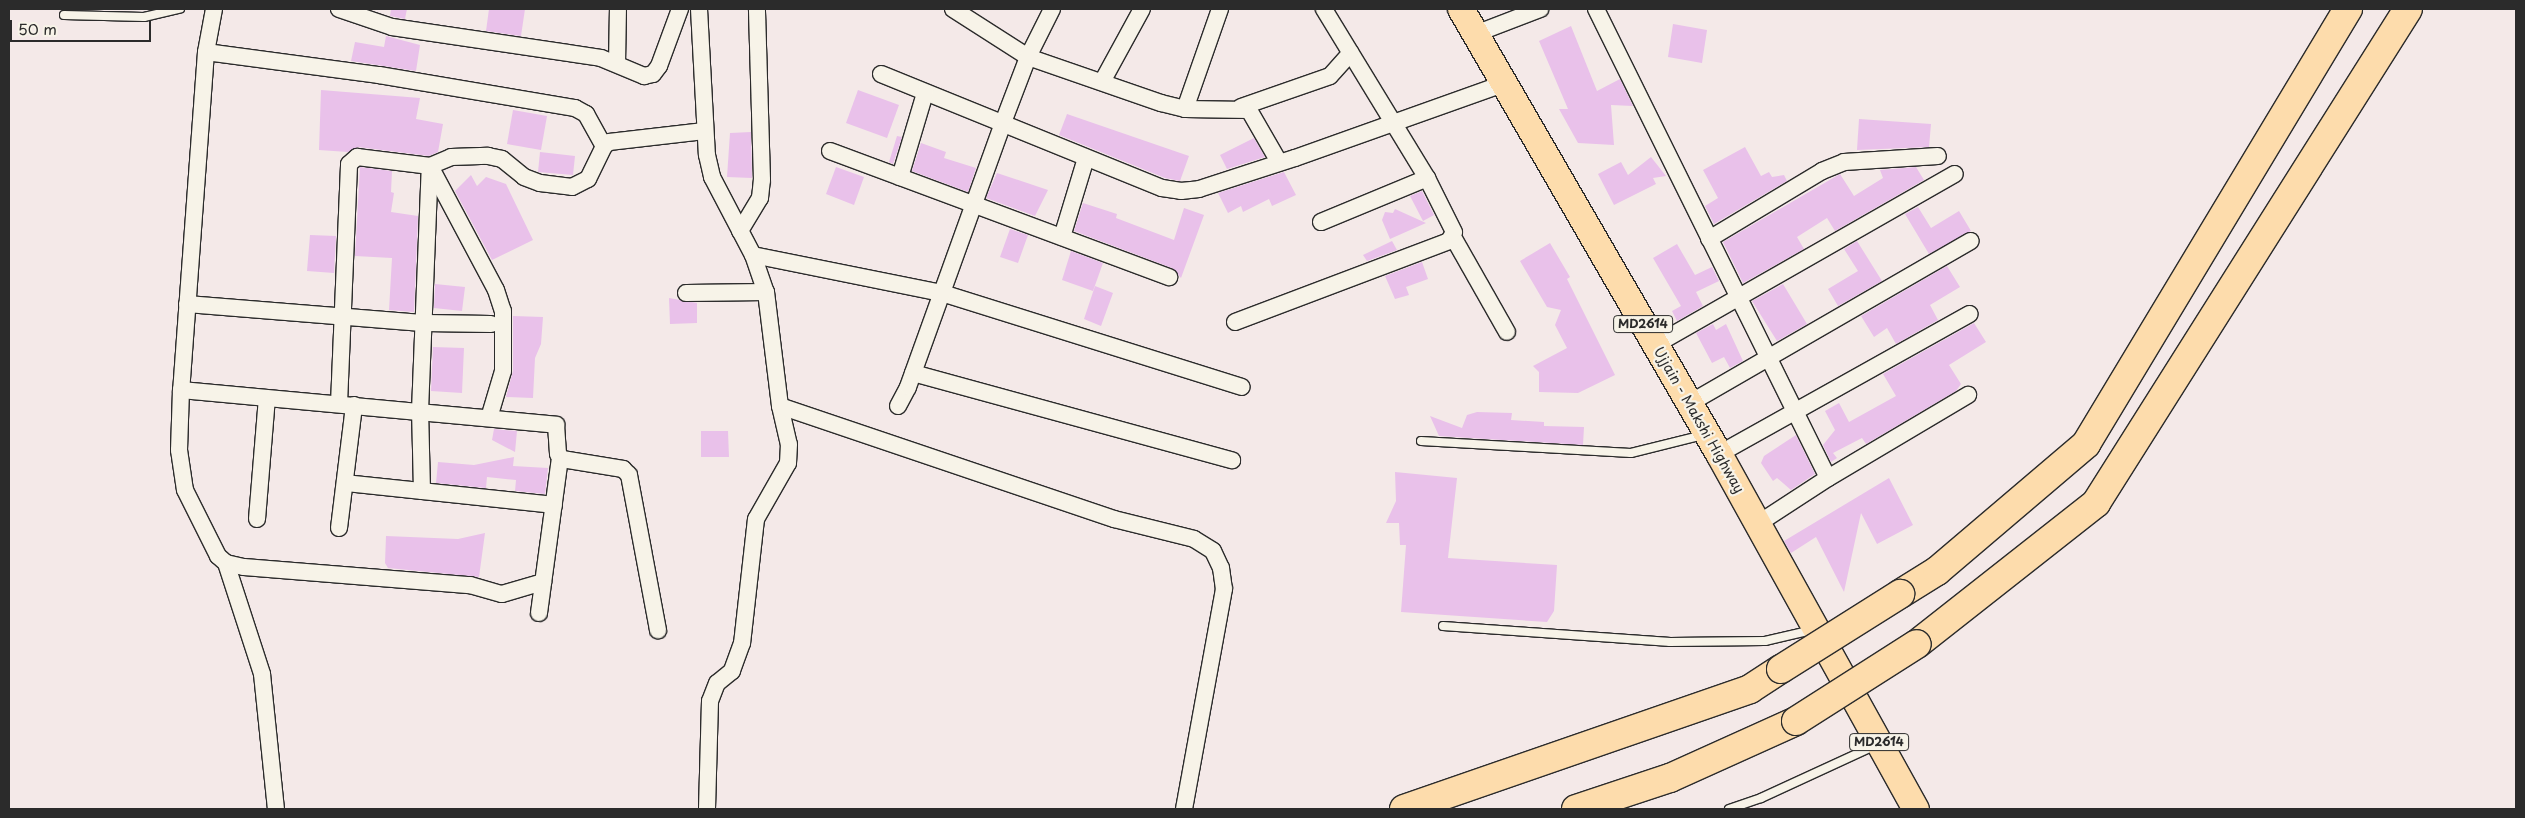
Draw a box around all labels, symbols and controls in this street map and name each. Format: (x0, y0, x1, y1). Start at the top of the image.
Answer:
scale bar (12, 10, 154, 42)
text: 50 m (18, 17, 57, 40)
road number: MD2614 (1613, 314, 1673, 334)
street label: Ujjain - Makshi Highway (1650, 344, 1748, 496)
road number: MD2614 (1849, 732, 1909, 752)

